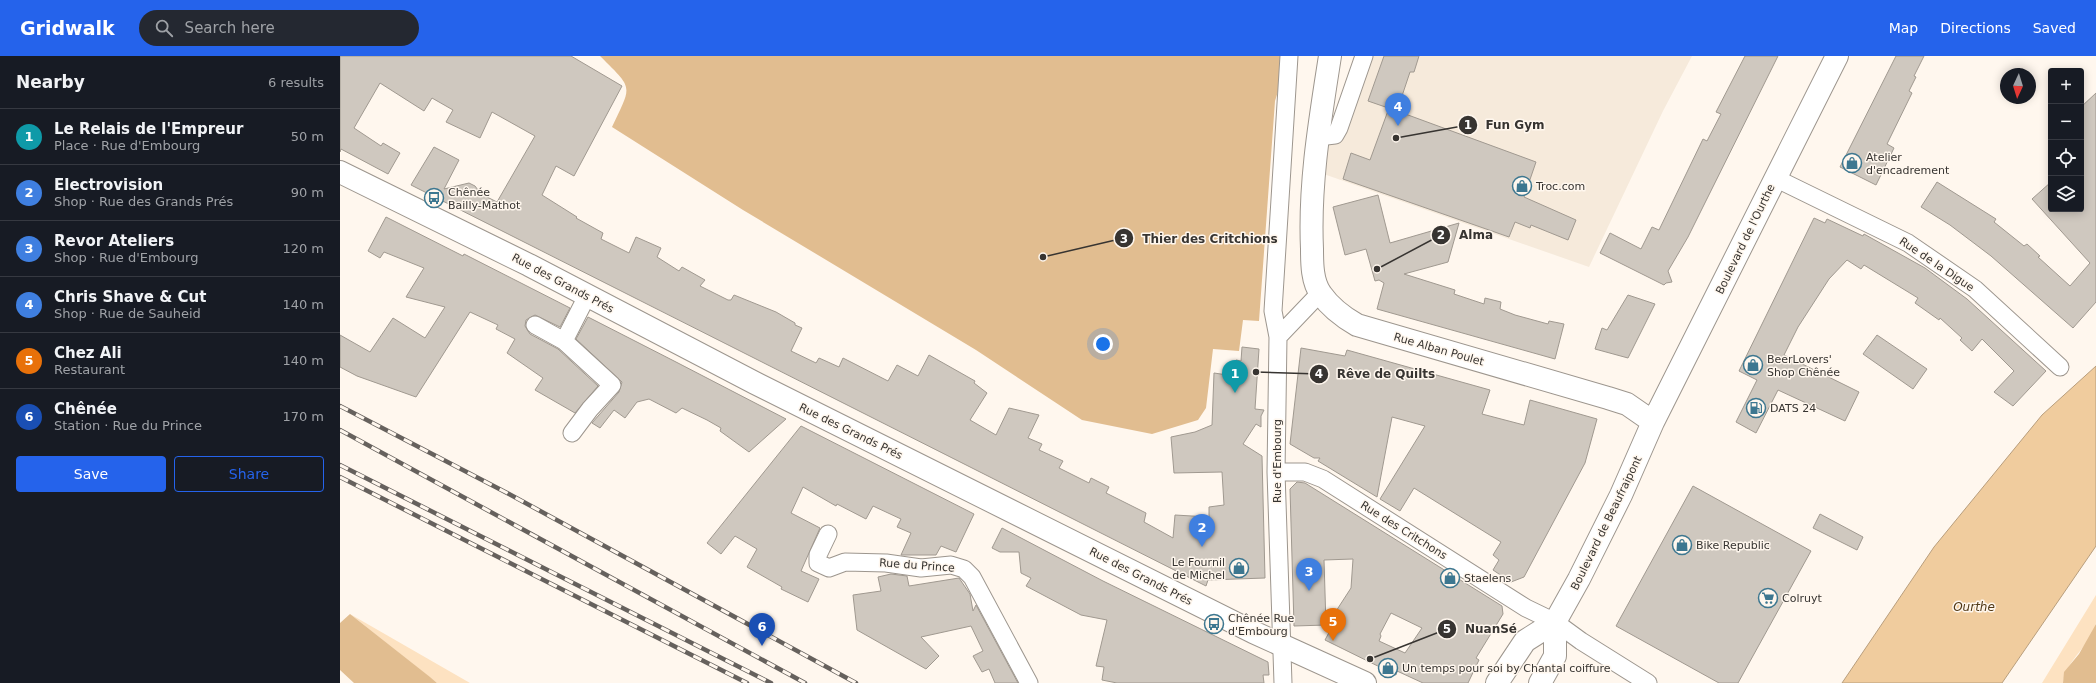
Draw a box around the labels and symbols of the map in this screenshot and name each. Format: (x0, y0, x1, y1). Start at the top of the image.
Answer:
north arrow (2000, 68, 2036, 104)
pin: 4 (1385, 93, 1411, 126)
callout: Fun Gym (1458, 113, 1553, 137)
text: 1 (1464, 118, 1472, 132)
text: Fun Gym (1485, 118, 1545, 132)
place label: Atelier d'encadrement (1866, 151, 1950, 177)
shop icon: Atelier d'encadrement (1841, 152, 1863, 174)
shop icon: Troc.com (1511, 175, 1533, 197)
place label: Troc.com (1535, 180, 1585, 193)
street label: Boulevard de l'Ourthe (1713, 182, 1778, 296)
place label: Chênée Bailly-Mathot (448, 186, 521, 212)
bus stop icon: Chênée Bailly-Mathot (423, 187, 445, 209)
callout: Alma (1431, 223, 1501, 247)
callout: Thier des Critchions (1114, 226, 1286, 250)
text: 2 (1437, 228, 1445, 242)
text: Alma (1459, 228, 1493, 242)
text: 3 (1120, 232, 1128, 246)
text: Thier des Critchions (1142, 232, 1278, 246)
street label: Rue de la Digue (1897, 235, 1977, 294)
street label: Rue des Grands Prés (510, 251, 616, 316)
street label: Rue Alban Poulet (1392, 330, 1486, 369)
your location (1093, 334, 1113, 354)
place label: BeerLovers' Shop Chênée (1767, 353, 1840, 379)
shop icon: BeerLovers' Shop Chênée (1742, 354, 1764, 376)
pin: 1 (1222, 360, 1248, 393)
callout: Rêve de Quilts (1309, 362, 1443, 386)
text: 4 (1315, 367, 1323, 381)
text: Rêve de Quilts (1337, 367, 1435, 381)
fuel station icon: DATS 24 (1745, 397, 1767, 419)
street label: Rue des Grands Prés (797, 401, 905, 462)
place label: DATS 24 (1770, 402, 1816, 415)
street label: Rue d'Embourg (1271, 419, 1284, 503)
street label: Boulevard de Beaufraipont (1568, 453, 1645, 592)
street label: Rue des Critchons (1358, 499, 1450, 562)
pin: 2 (1189, 514, 1215, 547)
shop icon: Bike Republic (1671, 534, 1693, 556)
place label: Bike Republic (1696, 539, 1770, 552)
street label: Rue des Grands Prés (1087, 545, 1195, 608)
street label: Rue du Prince (879, 556, 955, 575)
place label: Le Fournil de Michel (1172, 556, 1225, 582)
shop icon: Le Fournil de Michel (1228, 557, 1250, 579)
pin: 3 (1296, 558, 1322, 591)
shop icon: Staelens (1439, 567, 1461, 589)
place label: Staelens (1464, 572, 1512, 585)
supermarket icon: Colruyt (1757, 587, 1779, 609)
place label: Colruyt (1782, 592, 1822, 605)
water label: Ourthe (1953, 600, 1995, 614)
pin: 5 (1320, 608, 1346, 641)
place label: Chênée Rue d'Embourg (1228, 612, 1295, 638)
pin: 6 (749, 613, 775, 646)
bus stop icon: Chênée Rue d'Embourg (1203, 613, 1225, 635)
callout: NuanSé (1437, 617, 1525, 641)
text: 5 (1443, 622, 1451, 636)
text: NuanSé (1465, 622, 1517, 636)
shop icon: Un temps pour soi by Chantal coiffure (1377, 657, 1399, 679)
place label: Un temps pour soi by Chantal coiffure (1402, 662, 1611, 675)

